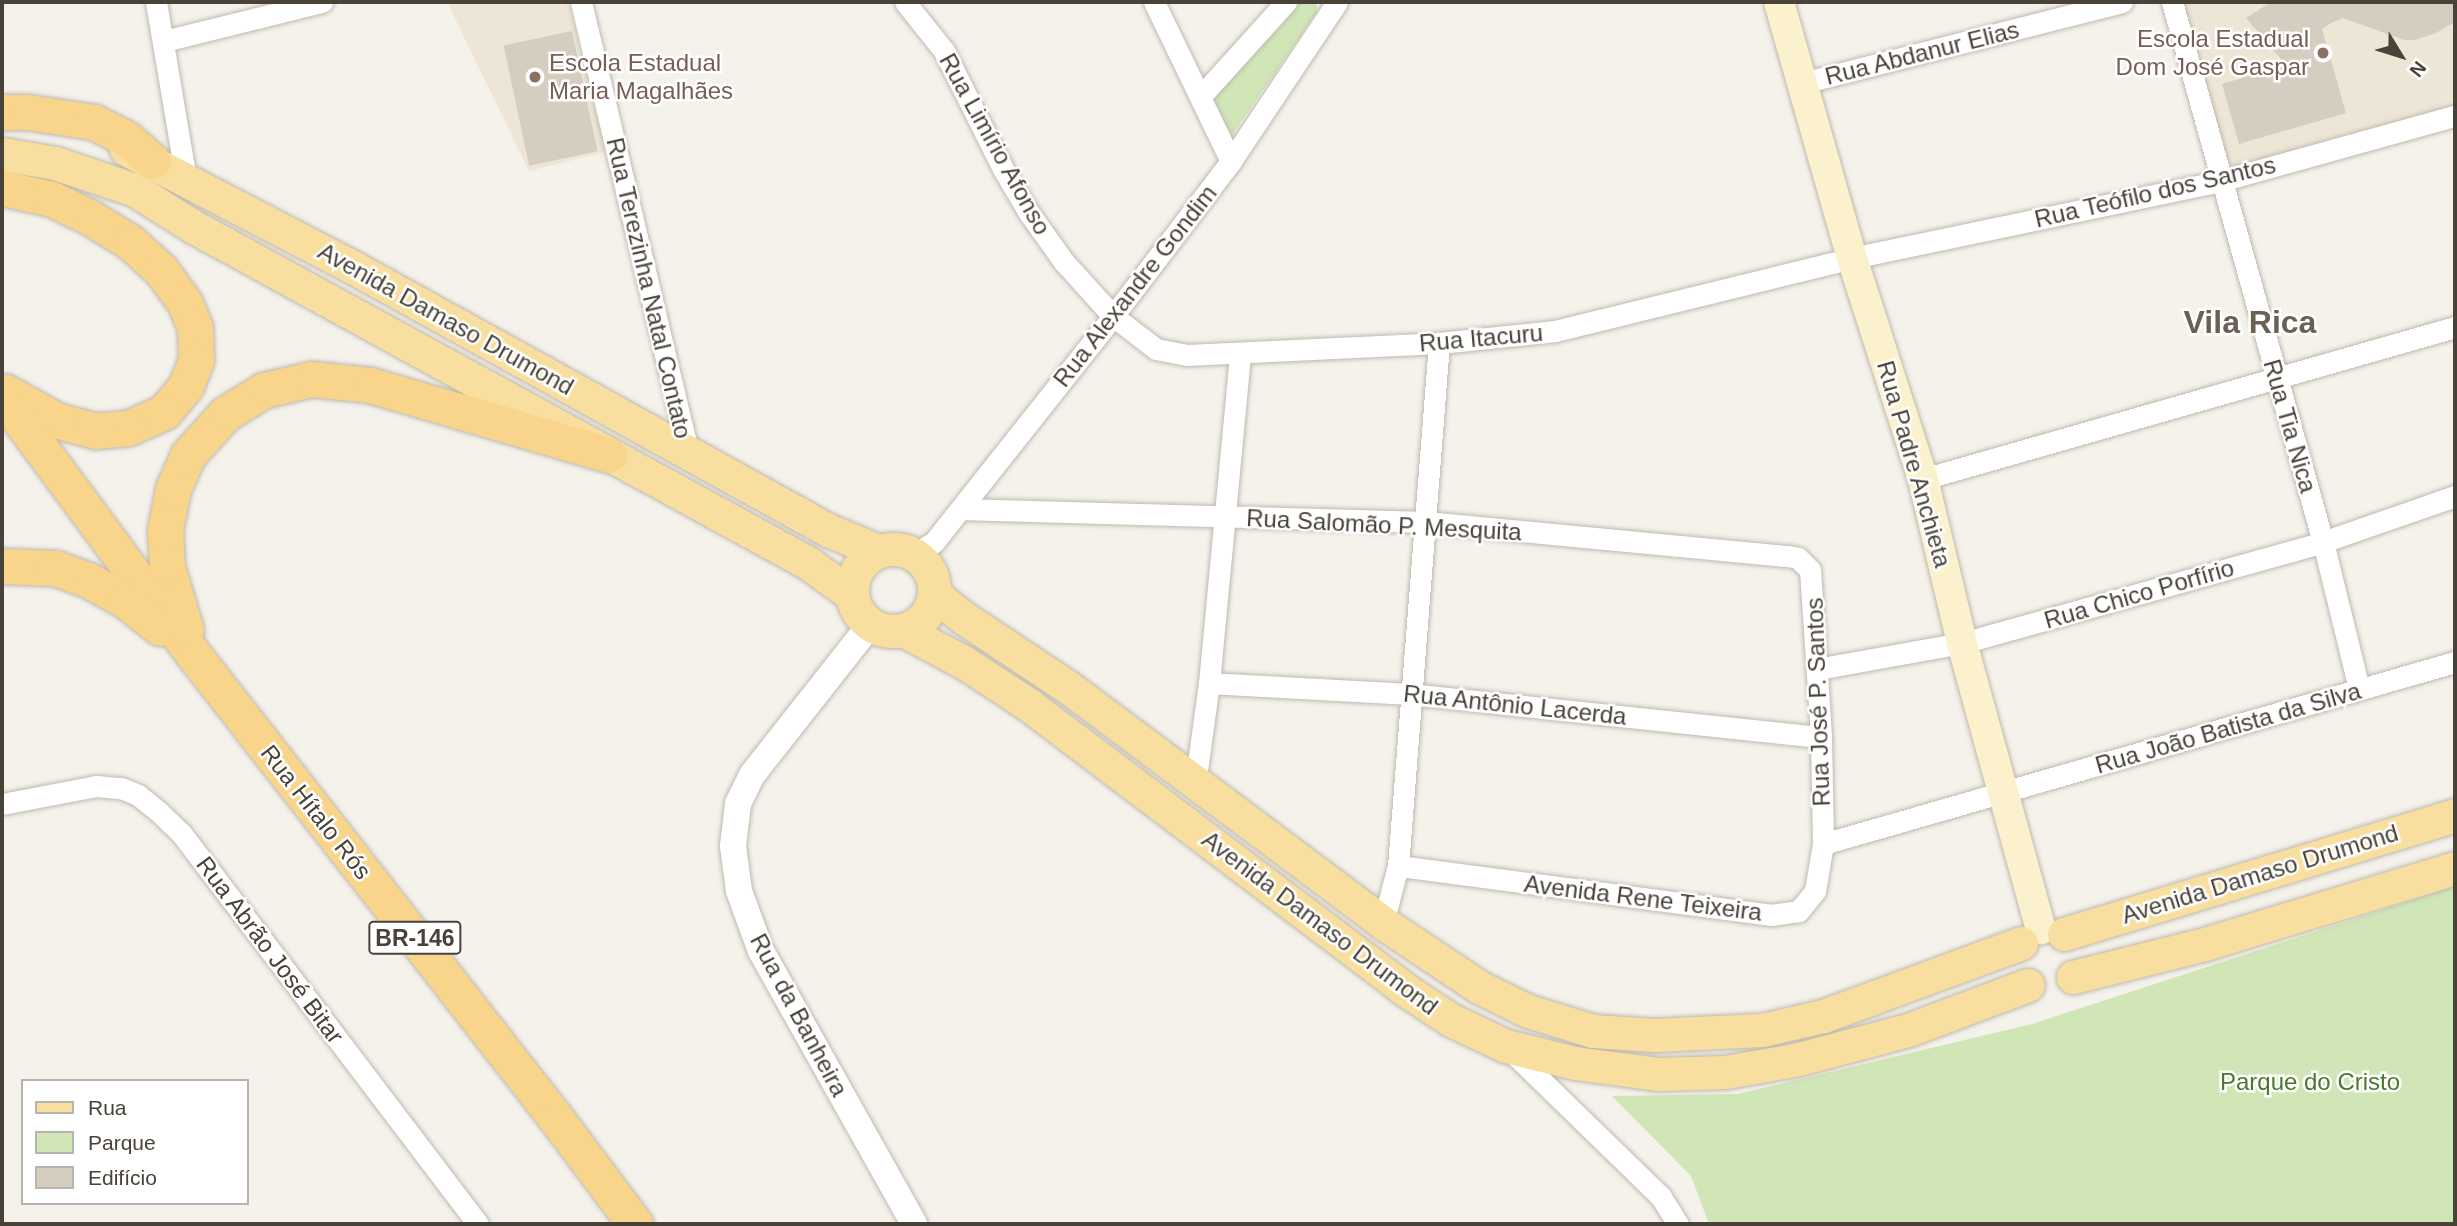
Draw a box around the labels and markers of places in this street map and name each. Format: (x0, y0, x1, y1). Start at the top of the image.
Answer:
place label: Escola Estadual Dom José Gaspar (2116, 25, 2309, 81)
marker: Escola Estadual Dom José Gaspar (2315, 45, 2331, 61)
place label: Escola Estadual Maria Magalhães (549, 49, 733, 105)
marker: Escola Estadual Maria Magalhães (527, 69, 543, 85)

